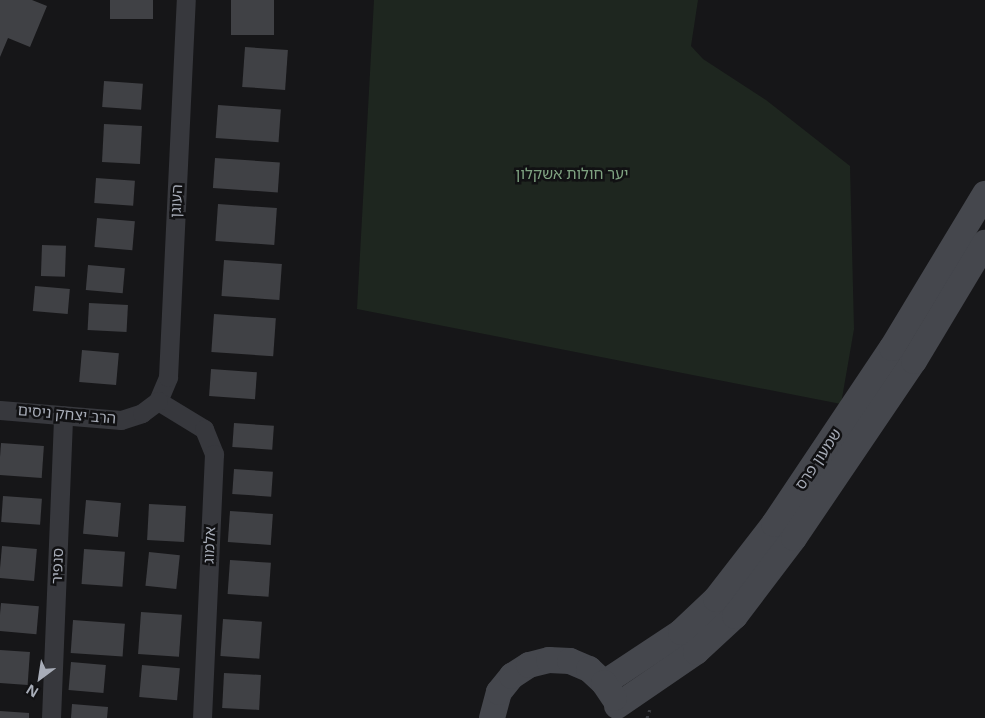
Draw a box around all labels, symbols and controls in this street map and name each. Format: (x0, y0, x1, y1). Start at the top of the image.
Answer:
park label: יער חולות אשקלון (516, 165, 628, 183)
street label: העוגן (166, 184, 186, 218)
street label: הרב יצחק ניסים (17, 401, 117, 427)
street label: שמעון פרס (791, 425, 845, 493)
street label: אלמוג (199, 526, 219, 564)
street label: סנפיר (47, 548, 67, 584)
north arrow (15, 653, 65, 703)
text: N (22, 680, 42, 702)

